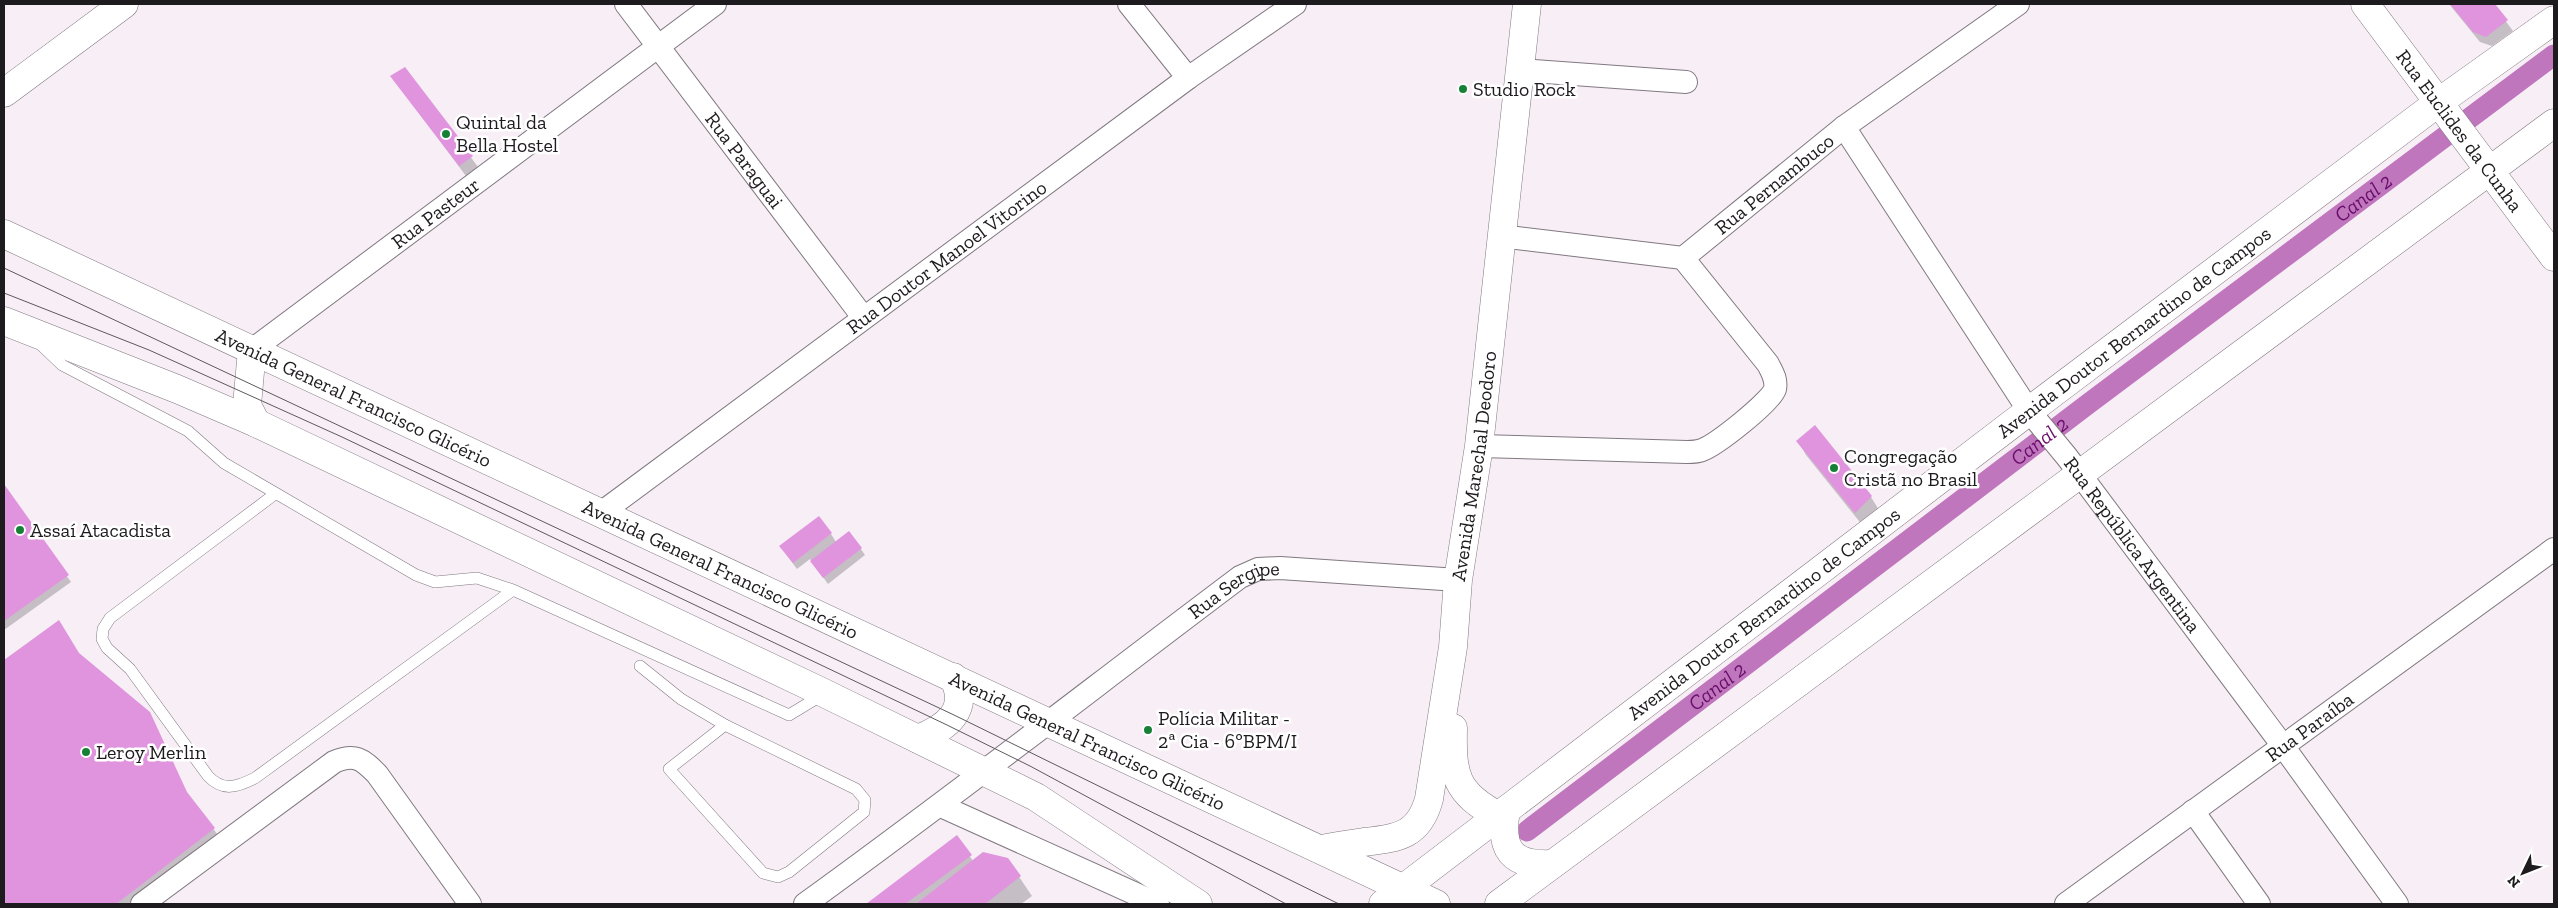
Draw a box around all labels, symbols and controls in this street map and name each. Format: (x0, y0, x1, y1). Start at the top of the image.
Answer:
street label: Rua Euclides da Cunha (2391, 45, 2528, 217)
place label: Studio Rock (1473, 77, 1576, 101)
marker: Studio Rock (1457, 83, 1469, 95)
street label: Rua Paraguai (700, 107, 789, 213)
place label: Quintal da Bella Hostel (456, 110, 558, 157)
marker: Quintal da Bella Hostel (440, 128, 452, 140)
street label: Rua Pernambuco (1710, 128, 1839, 239)
water label: Canal 2 (2329, 168, 2397, 227)
street label: Rua Pasteur (387, 172, 484, 254)
street label: Rua Doutor Manoel Vitorino (842, 175, 1051, 339)
street label: Avenida Doutor Bernardino de Campos (1992, 221, 2276, 443)
street label: Avenida General Francisco Glicério (212, 323, 495, 472)
street label: Avenida Marechal Deodoro (1446, 350, 1501, 583)
water label: Canal 2 (2005, 411, 2073, 470)
place label: Congregação Cristã no Brasil (1844, 444, 1977, 491)
street label: Rua República Argentina (2059, 452, 2206, 638)
marker: Congregação Cristã no Brasil (1828, 462, 1840, 474)
street label: Avenida General Francisco Glicério (579, 494, 862, 644)
street label: Avenida Doutor Bernardino de Campos (1623, 502, 1905, 725)
place label: Assaí Atacadista (30, 518, 171, 542)
marker: Assaí Atacadista (14, 524, 26, 536)
street label: Rua Sergipe (1183, 556, 1280, 624)
water label: Canal 2 (1683, 656, 1751, 716)
street label: Avenida General Francisco Glicério (946, 666, 1229, 816)
street label: Rua Paraíba (2261, 687, 2358, 767)
place label: Polícia Militar - 2ª Cia - 6ºBPM/I (1158, 706, 1297, 753)
marker: Polícia Militar - 2ª Cia - 6ºBPM/I (1142, 724, 1154, 736)
place label: Leroy Merlin (96, 740, 207, 764)
marker: Leroy Merlin (80, 746, 92, 758)
north arrow (2498, 848, 2548, 898)
text: N (2504, 872, 2524, 891)

